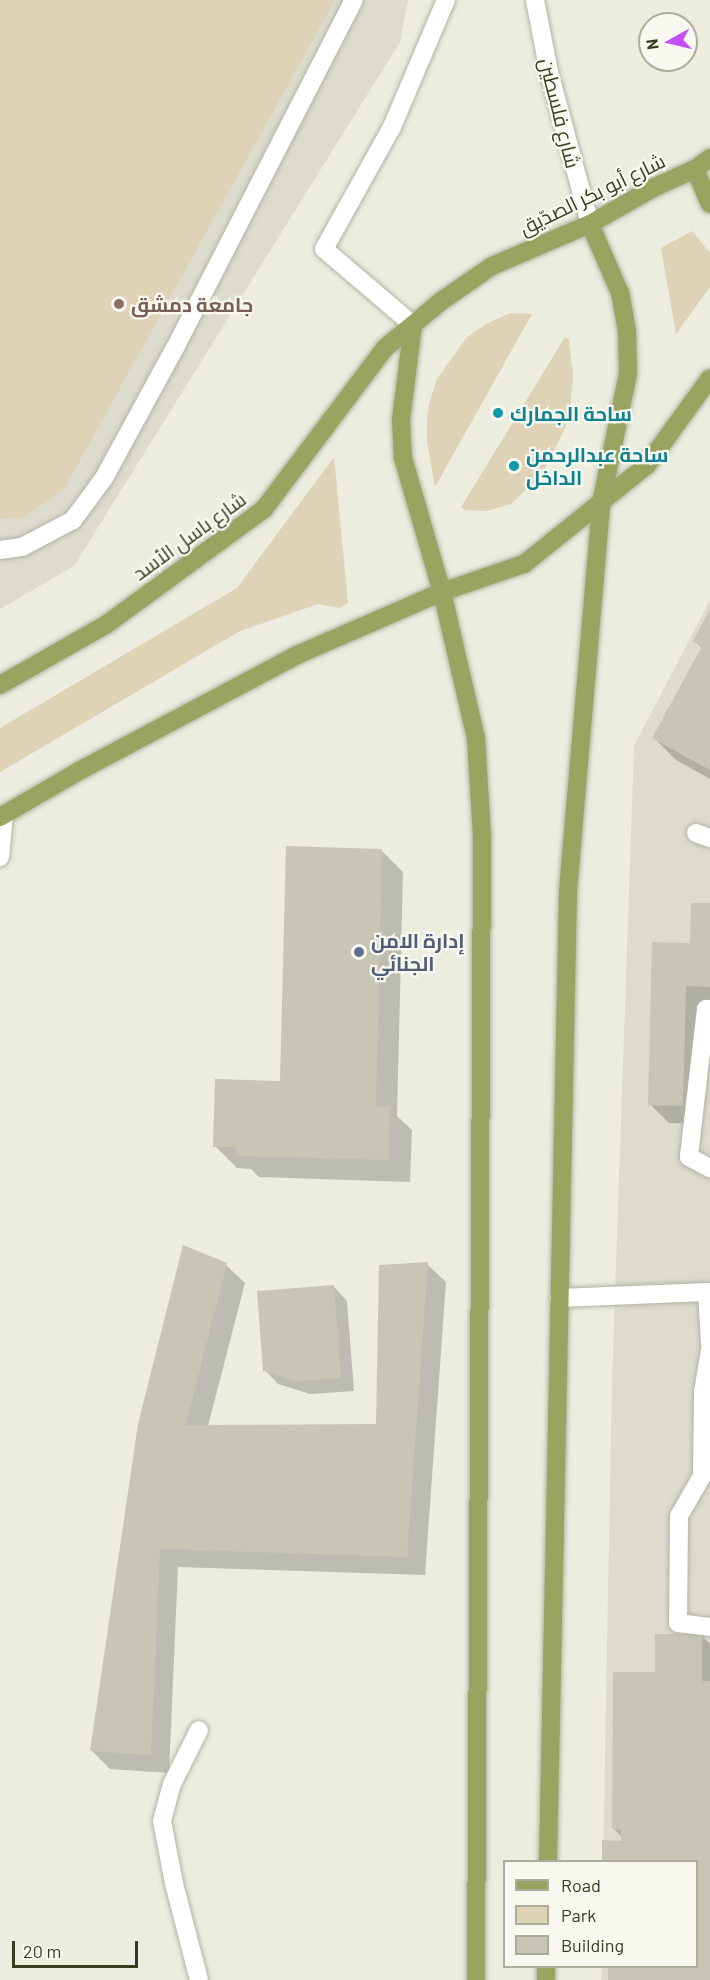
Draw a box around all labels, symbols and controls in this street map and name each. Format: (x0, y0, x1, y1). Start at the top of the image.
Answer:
north arrow (638, 12, 698, 72)
text: N (642, 38, 662, 51)
street label: شارع فلسطين (535, 55, 585, 171)
street label: شارع أبو بكر الصدّيق (515, 148, 669, 240)
place label: جامعة دمشق (131, 292, 253, 316)
marker: جامعة دمشق (112, 297, 126, 311)
place label: ساحة الجمارك (510, 401, 632, 425)
marker: ساحة الجمارك (491, 406, 505, 420)
place label: ساحة عبدالرحمن الداخل (526, 442, 668, 489)
marker: ساحة عبدالرحمن الداخل (507, 459, 521, 473)
street label: شارع باسل الأسد (128, 487, 250, 585)
place label: إدارة الامن الجنائي (371, 928, 464, 975)
marker: إدارة الامن الجنائي (352, 945, 366, 959)
legend (503, 1860, 698, 1968)
text: Road (561, 1874, 601, 1896)
text: Park (561, 1904, 596, 1926)
scale bar (15, 1929, 141, 1967)
text: Building (561, 1934, 624, 1956)
text: 20 m (23, 1940, 61, 1962)

